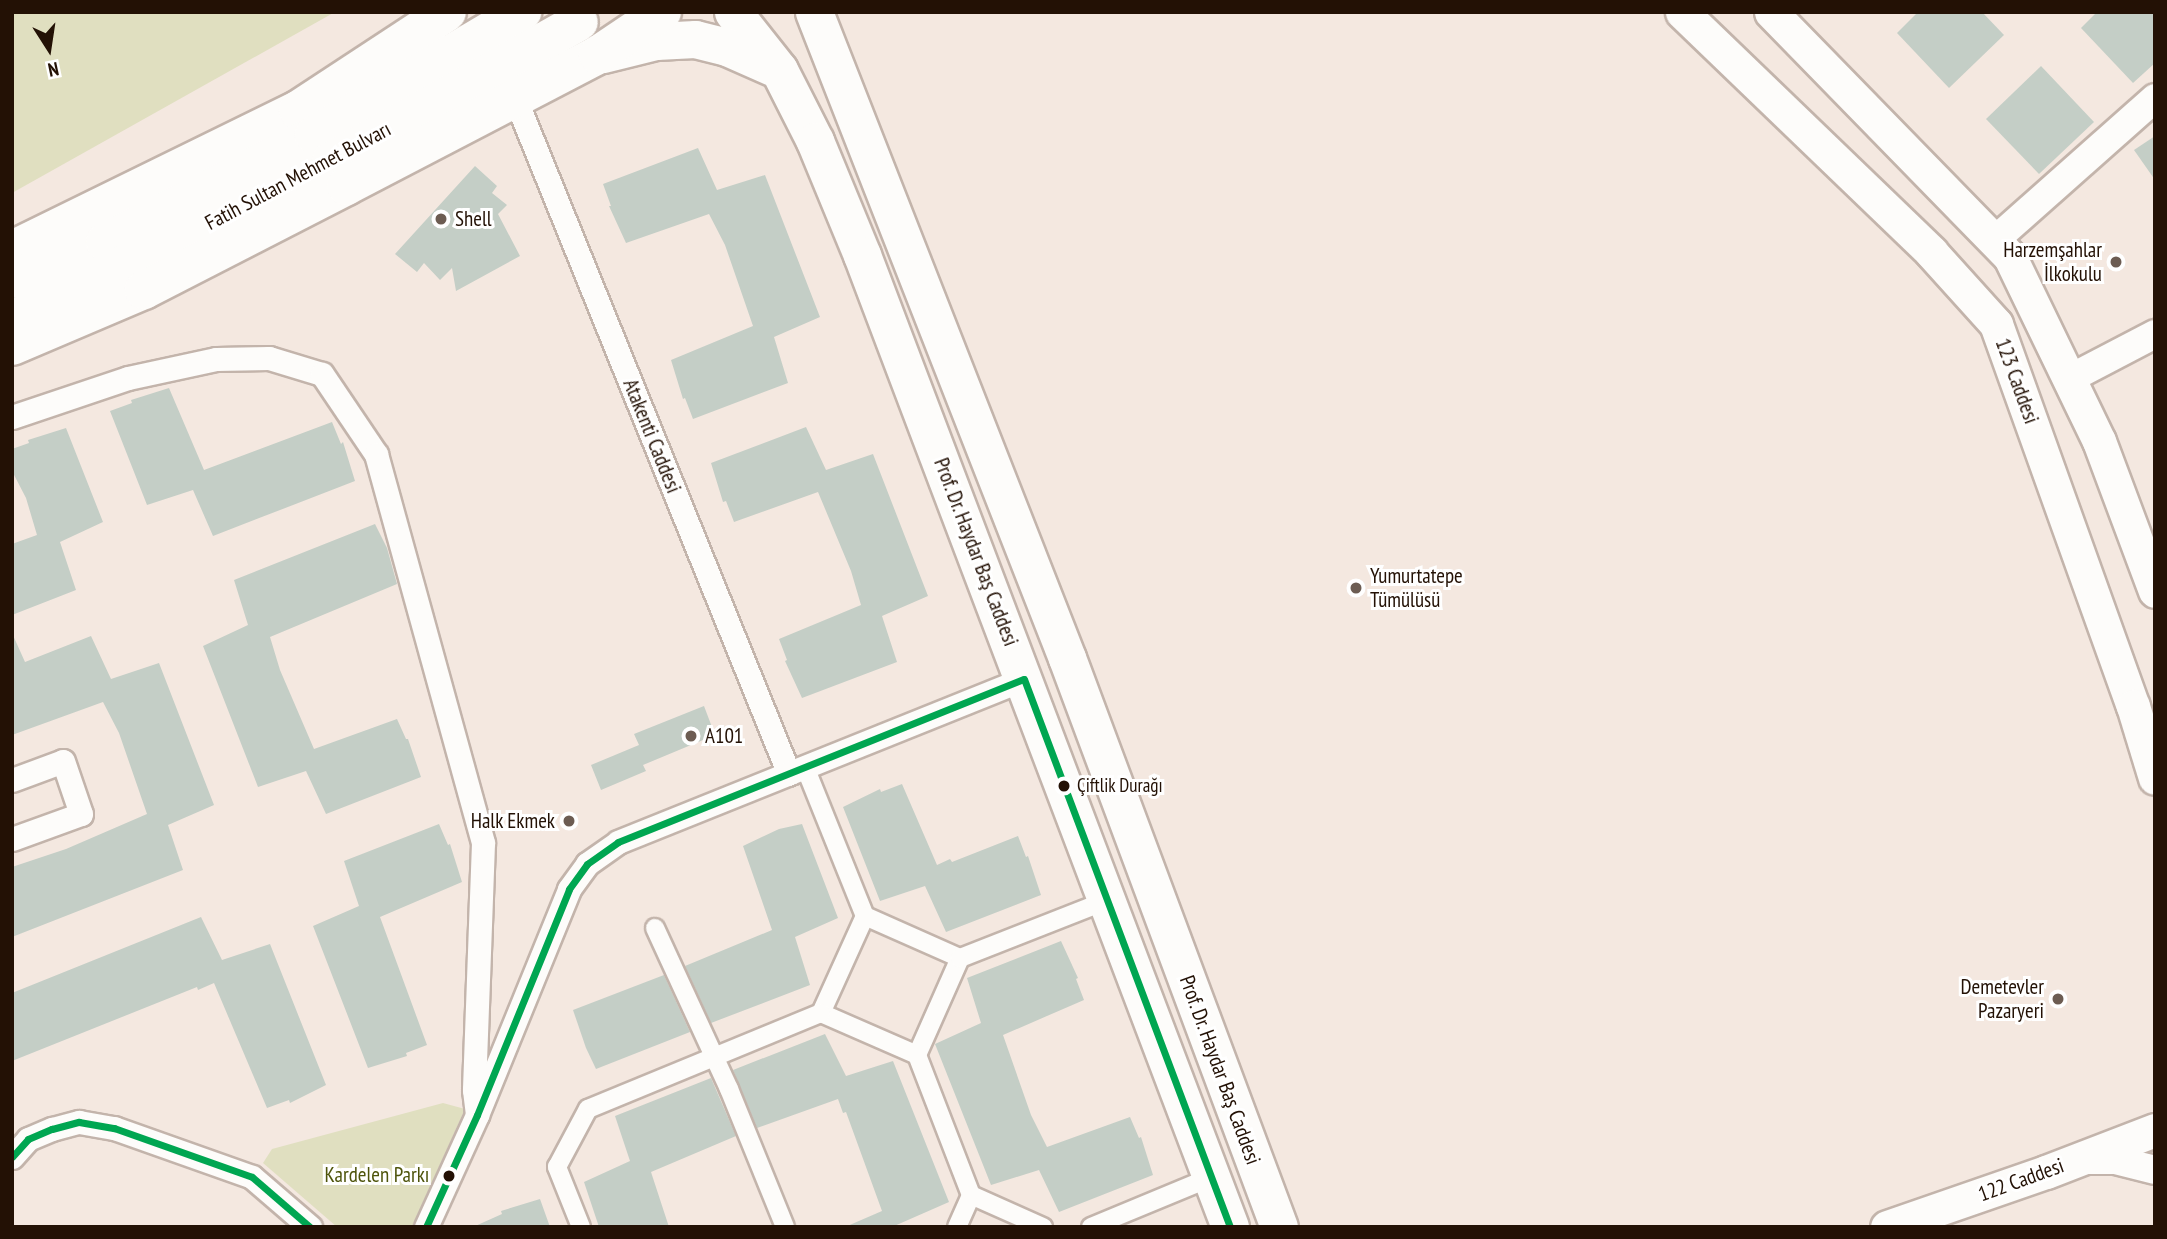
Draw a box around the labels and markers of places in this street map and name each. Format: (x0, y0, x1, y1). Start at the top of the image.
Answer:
place label: Shell (455, 206, 492, 232)
marker: Shell (433, 211, 449, 227)
place label: Harzemşahlar İlkokulu (2003, 237, 2102, 287)
marker: Harzemşahlar İlkokulu (2108, 254, 2124, 270)
place label: Yumurtatepe Tümülüsü (1370, 563, 1463, 613)
marker: Yumurtatepe Tümülüsü (1348, 580, 1364, 596)
place label: A101 (705, 723, 743, 749)
marker: A101 (683, 728, 699, 744)
place label: Çiftlik Durağı (1077, 775, 1163, 797)
marker: Çiftlik Durağı (1057, 779, 1071, 793)
place label: Halk Ekmek (470, 808, 555, 834)
marker: Halk Ekmek (561, 813, 577, 829)
place label: Demetevler Pazaryeri (1961, 974, 2044, 1024)
marker: Demetevler Pazaryeri (2050, 991, 2066, 1007)
unlabelled marker (442, 1169, 456, 1183)

